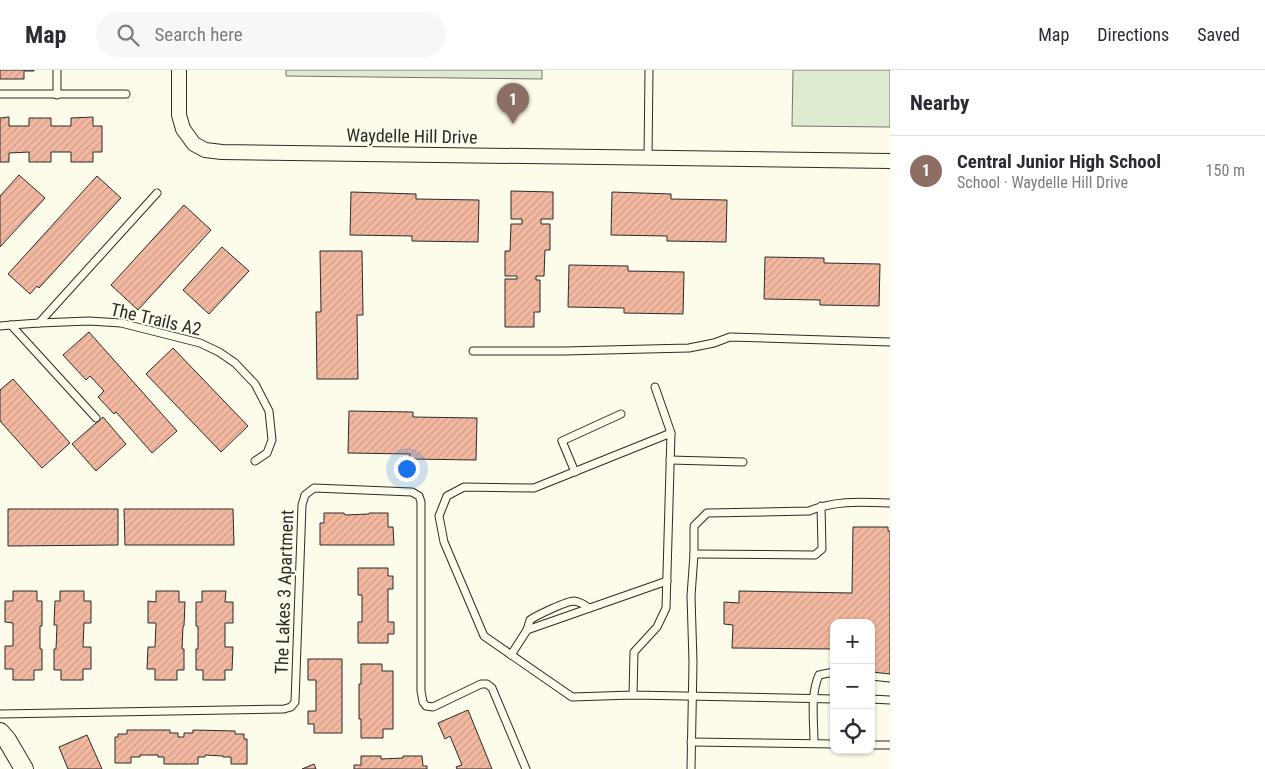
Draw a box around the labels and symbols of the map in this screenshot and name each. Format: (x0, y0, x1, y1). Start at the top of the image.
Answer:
pin: 1 (497, 83, 529, 124)
street label: Waydelle Hill Drive (346, 124, 478, 148)
street label: The Trails A2 (109, 298, 204, 340)
your location (394, 456, 420, 482)
street label: The Lakes 3 Apartment (271, 509, 297, 675)

